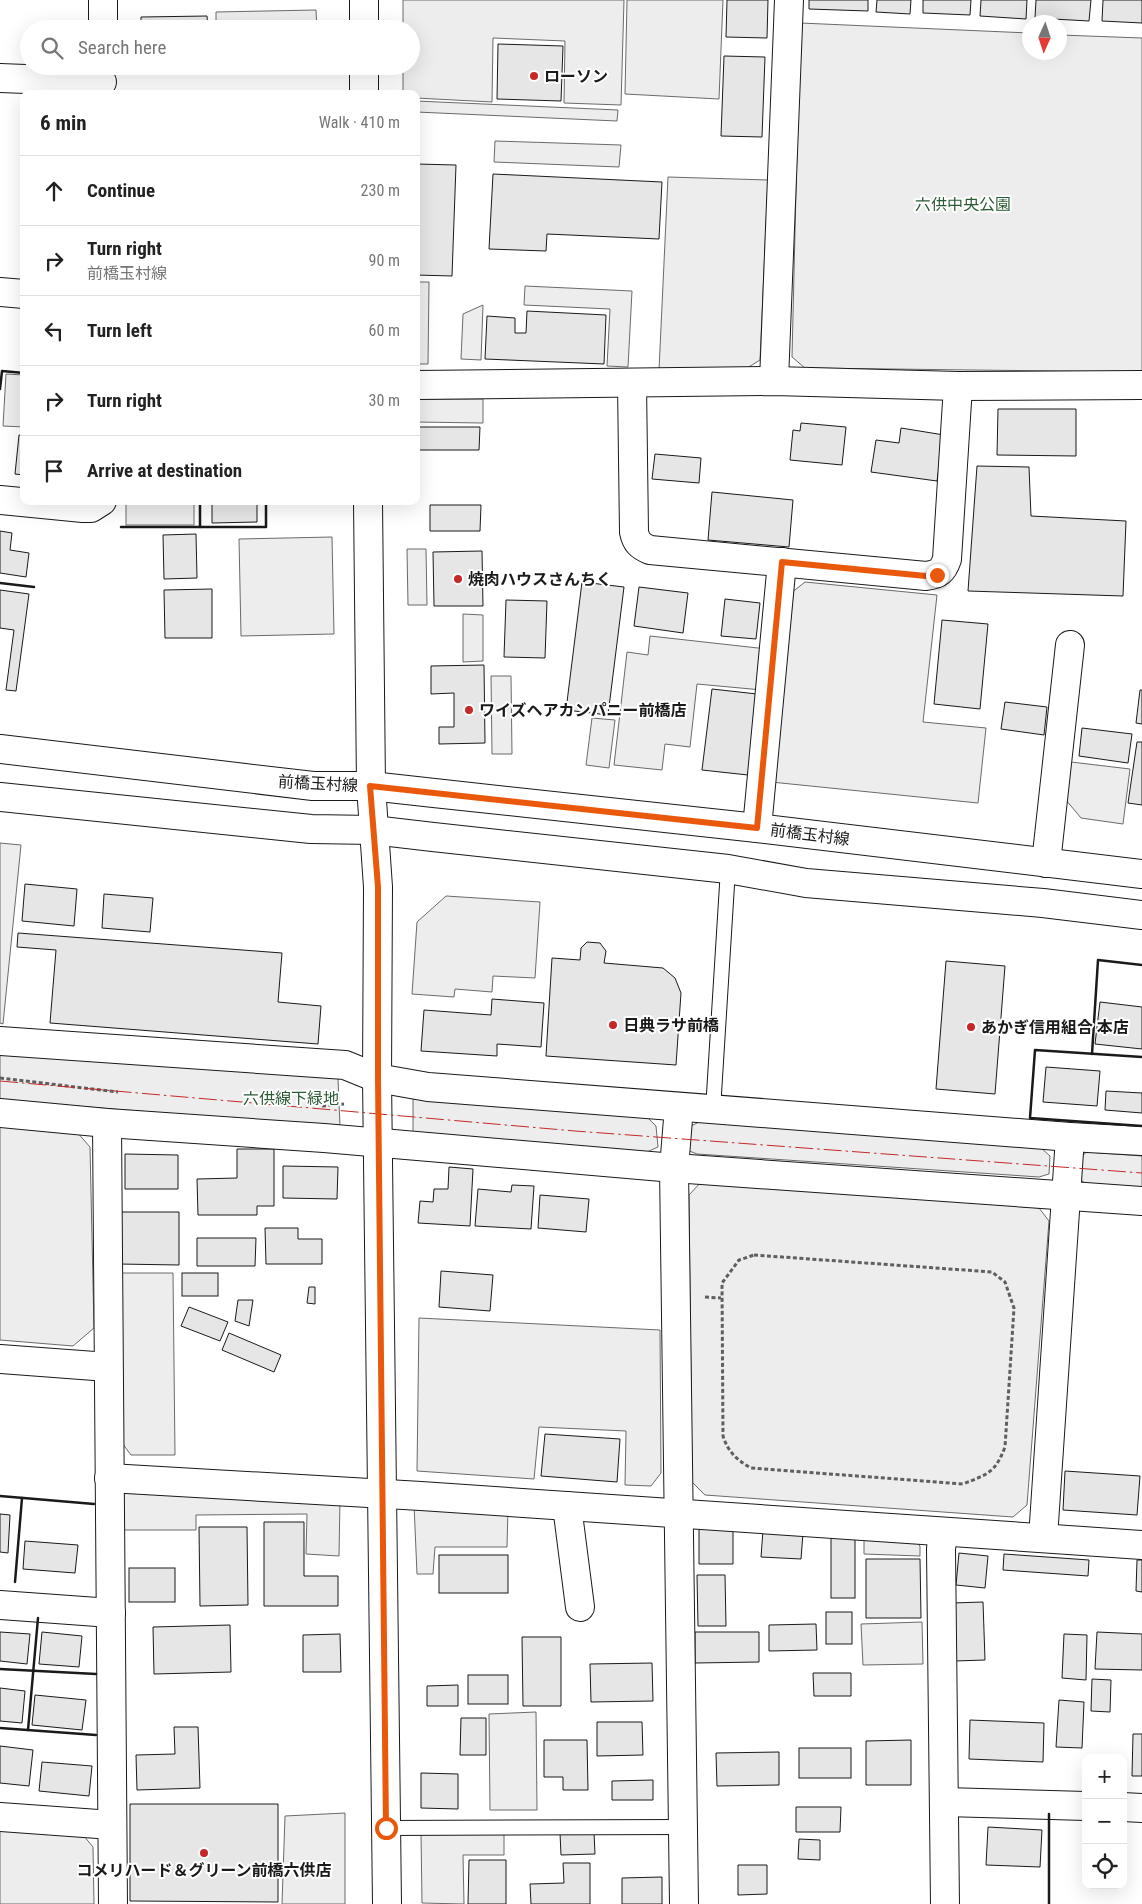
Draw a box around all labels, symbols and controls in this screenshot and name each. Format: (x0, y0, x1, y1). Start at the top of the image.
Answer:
north arrow (1022, 15, 1067, 60)
search box (20, 20, 420, 75)
icon: search (38, 34, 66, 62)
text: Search here (78, 36, 166, 59)
place label: ローソン (544, 67, 608, 86)
marker: ローソン (528, 70, 540, 82)
text: 6 min (40, 111, 87, 135)
text: Walk · 410 m (319, 113, 400, 132)
icon: ahead (40, 177, 68, 205)
text: Continue (87, 179, 155, 202)
text: 230 m (361, 181, 400, 200)
park label: 六供中央公園 (915, 195, 1011, 214)
text: Turn right (87, 237, 162, 260)
icon: right (40, 247, 68, 275)
text: 90 m (368, 251, 400, 270)
text: 前橋玉村線 (87, 264, 167, 283)
icon: left (40, 317, 68, 345)
text: Turn left (87, 319, 152, 342)
text: 60 m (368, 321, 400, 340)
icon: right (40, 387, 68, 415)
text: Turn right (87, 389, 162, 412)
text: 30 m (368, 391, 400, 410)
icon: arrive (40, 457, 68, 485)
text: Arrive at destination (87, 459, 242, 482)
route end (926, 564, 949, 587)
place label: 焼肉ハウスさんちく (468, 570, 612, 589)
marker: 焼肉ハウスさんちく (452, 573, 464, 585)
place label: ワイズヘアカンパニー前橋店 (479, 701, 687, 720)
marker: ワイズヘアカンパニー前橋店 (463, 704, 475, 716)
street label: 前橋玉村線 (278, 772, 358, 795)
street label: 前橋玉村線 (769, 820, 851, 849)
place label: 日典ラサ前橋 (623, 1016, 719, 1035)
place label: あかぎ信用組合 本店 (981, 1018, 1129, 1037)
marker: 日典ラサ前橋 (607, 1019, 619, 1031)
marker: あかぎ信用組合 本店 (965, 1021, 977, 1033)
park label: 六供線下緑地 (243, 1089, 339, 1108)
map controls (1082, 1754, 1127, 1889)
button: + (1082, 1754, 1127, 1799)
button: − (1082, 1799, 1127, 1844)
route start (375, 1817, 398, 1840)
button: locate (1082, 1844, 1127, 1889)
marker: コメリハード＆グリーン前橋六供店 (198, 1847, 210, 1859)
place label: コメリハード＆グリーン前橋六供店 (76, 1861, 332, 1880)

